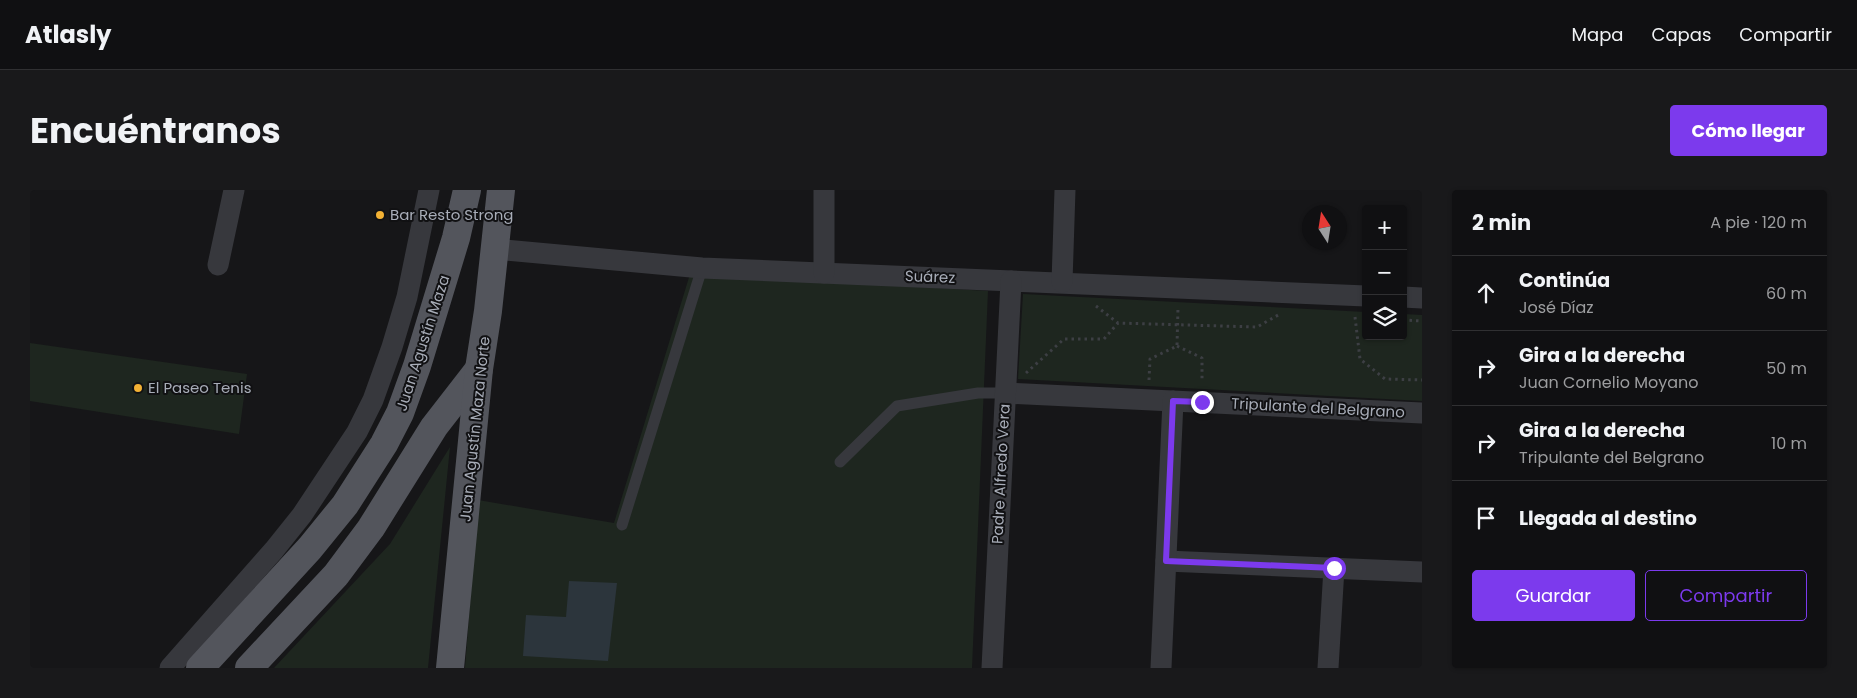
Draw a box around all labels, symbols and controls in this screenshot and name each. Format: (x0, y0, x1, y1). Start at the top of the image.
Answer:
text: Atlasly (25, 18, 111, 51)
text: Mapa (1571, 22, 1624, 47)
text: Capas (1652, 22, 1711, 47)
text: Compartir (1739, 22, 1832, 47)
button: Cómo llegar (1670, 105, 1827, 156)
text: Encuéntranos (30, 106, 281, 155)
place label: Bar Resto Strong (390, 204, 513, 225)
north arrow (1302, 205, 1347, 250)
map controls (1362, 205, 1407, 340)
button: + (1362, 205, 1407, 250)
text: 2 min (1472, 208, 1531, 237)
marker: Bar Resto Strong (374, 209, 386, 221)
text: A pie · 120 m (1710, 211, 1807, 234)
button: − (1362, 250, 1407, 295)
street label: Suárez (905, 265, 956, 288)
text: Continúa (1519, 267, 1610, 294)
street label: Juan Agustín Maza (391, 272, 454, 414)
icon: ahead (1472, 279, 1500, 307)
text: 60 m (1766, 282, 1807, 305)
button: layers (1362, 295, 1407, 340)
text: José Díaz (1519, 296, 1594, 319)
street label: Juan Agustín Maza Norte (454, 335, 495, 523)
text: Gira a la derecha (1519, 342, 1685, 369)
icon: right (1472, 354, 1500, 382)
text: 50 m (1766, 357, 1807, 380)
text: Juan Cornelio Moyano (1519, 371, 1698, 394)
place label: El Paseo Tenis (148, 377, 252, 398)
marker: El Paseo Tenis (132, 382, 144, 394)
route end (1191, 391, 1214, 414)
street label: Tripulante del Belgrano (1231, 392, 1405, 423)
street label: Padre Alfredo Vera (986, 403, 1015, 545)
text: Gira a la derecha (1519, 417, 1685, 444)
icon: right (1472, 429, 1500, 457)
text: 10 m (1771, 432, 1807, 455)
text: Tripulante del Belgrano (1519, 446, 1704, 469)
icon: arrive (1472, 504, 1500, 532)
text: Llegada al destino (1519, 505, 1697, 532)
route start (1323, 557, 1346, 580)
button: Guardar (1472, 570, 1635, 621)
button: Compartir (1645, 570, 1807, 621)

